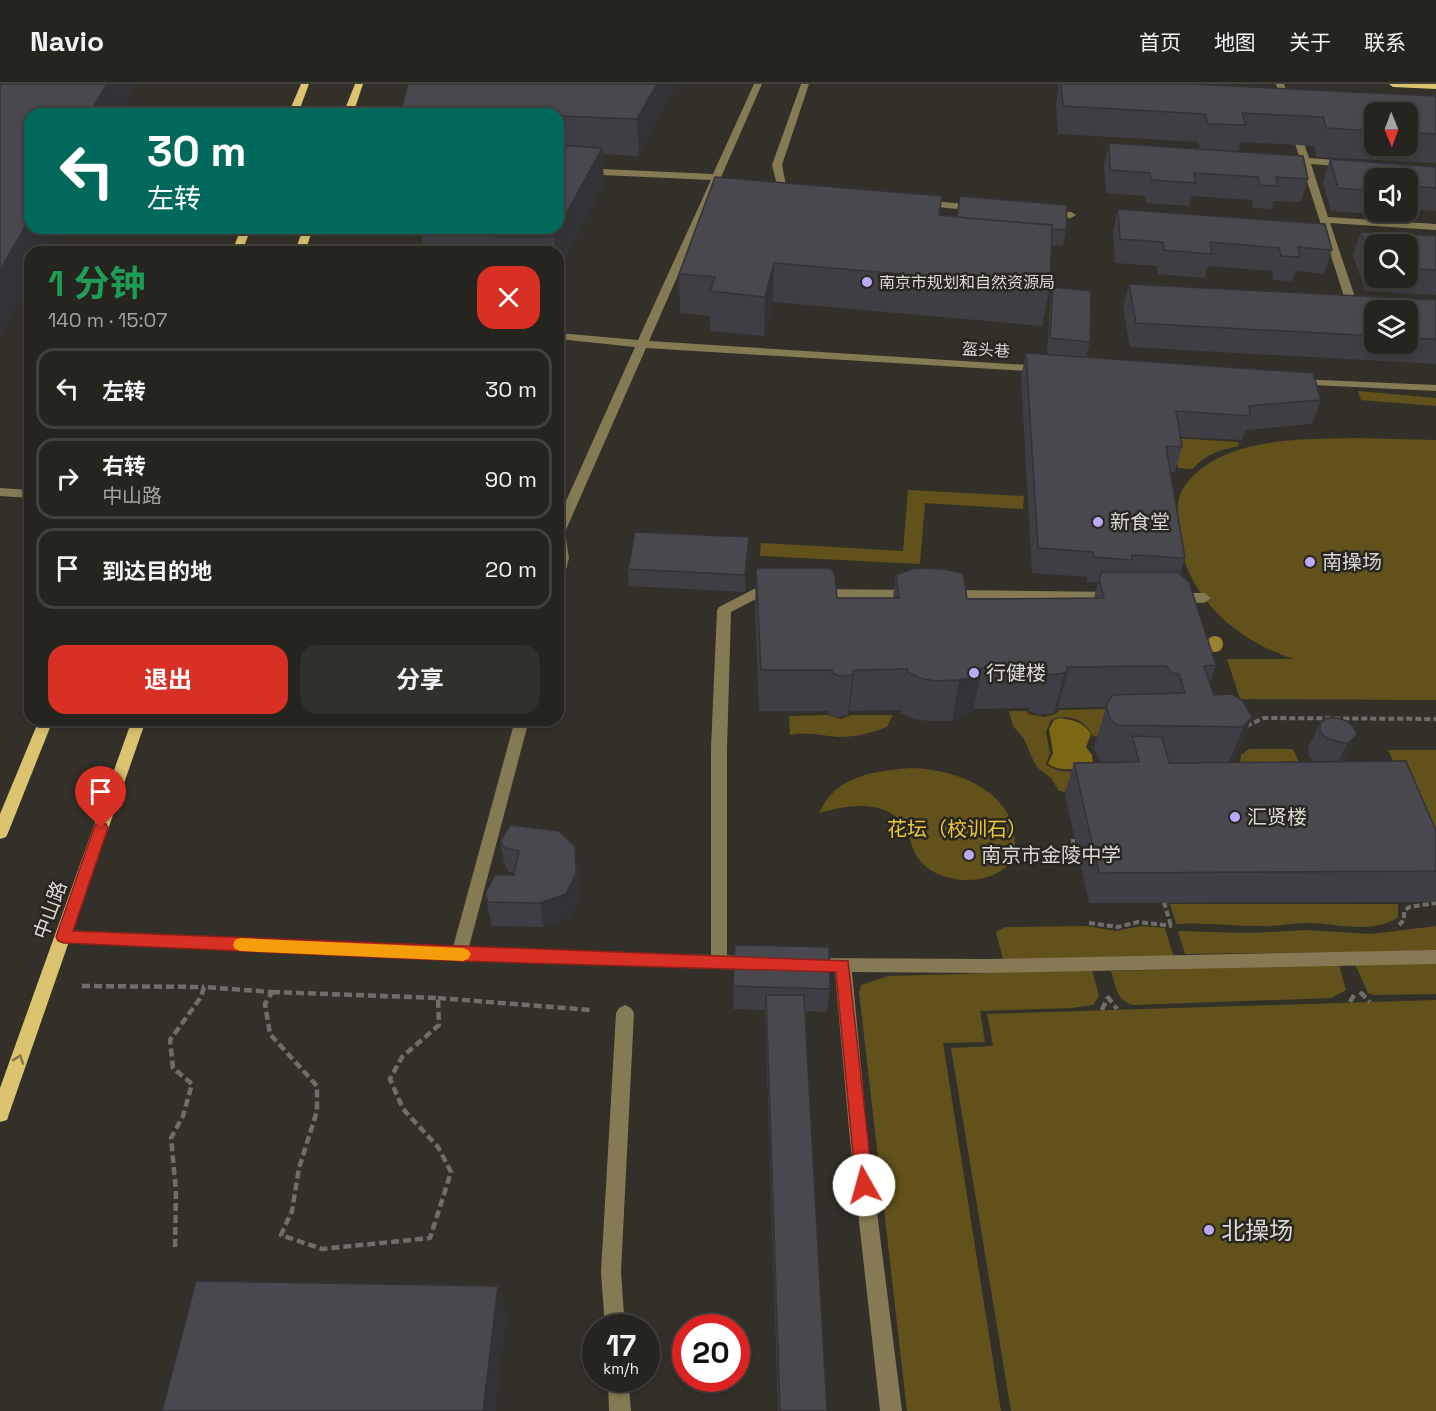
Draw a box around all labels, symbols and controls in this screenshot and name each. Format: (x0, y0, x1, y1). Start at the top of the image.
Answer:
text: Navio (30, 23, 104, 59)
text: 首页 (1139, 29, 1181, 56)
text: 地图 (1214, 29, 1256, 56)
text: 关于 (1289, 29, 1331, 56)
text: 联系 (1364, 29, 1406, 56)
north arrow (1364, 102, 1418, 156)
map controls (1364, 102, 1418, 354)
text: 30 m (147, 125, 246, 178)
icon: left (48, 132, 126, 210)
button: sound (1364, 168, 1418, 222)
text: 左转 (147, 181, 201, 216)
button: search (1364, 234, 1418, 288)
text: 1 分钟 (48, 261, 145, 307)
button: close (477, 266, 540, 329)
place label: 南京市规划和自然资源局 (879, 272, 1055, 293)
marker: 南京市规划和自然资源局 (860, 275, 874, 289)
button: layers (1364, 300, 1418, 354)
text: 140 m · 15:07 (48, 307, 167, 333)
street label: 盔头巷 (961, 338, 1011, 362)
icon: left (51, 372, 84, 405)
text: 30 m (485, 375, 537, 403)
text: 左转 (102, 377, 146, 405)
text: 右转 (102, 452, 146, 480)
icon: right (51, 462, 84, 495)
text: 90 m (485, 465, 537, 493)
text: 中山路 (102, 483, 162, 509)
place label: 新食堂 (1110, 509, 1170, 535)
marker: 新食堂 (1091, 515, 1105, 529)
place label: 南操场 (1322, 549, 1382, 575)
icon: arrive (51, 552, 84, 585)
text: 20 m (485, 555, 537, 583)
marker: 南操场 (1303, 555, 1317, 569)
text: 到达目的地 (102, 557, 212, 585)
button: 退出 (48, 645, 288, 714)
button: 分享 (300, 645, 540, 714)
place label: 行健楼 (986, 660, 1046, 686)
marker: 行健楼 (967, 666, 981, 680)
pin (75, 766, 126, 828)
icon: arrive (84, 775, 117, 808)
place label: 汇贤楼 (1247, 804, 1307, 830)
marker: 汇贤楼 (1228, 810, 1242, 824)
park label: 花坛（校训石） (887, 816, 1027, 842)
place label: 南京市金陵中学 (981, 842, 1121, 868)
marker: 南京市金陵中学 (962, 848, 976, 862)
street label: 中山路 (28, 877, 72, 943)
one-way arrow (12, 1054, 25, 1065)
position arrow (832, 1153, 896, 1217)
place label: 北操场 (1221, 1215, 1293, 1246)
marker: 北操场 (1202, 1223, 1216, 1237)
speed limit sign: 20 (672, 1314, 750, 1392)
text: 17 (606, 1326, 636, 1365)
text: km/h (603, 1359, 639, 1378)

